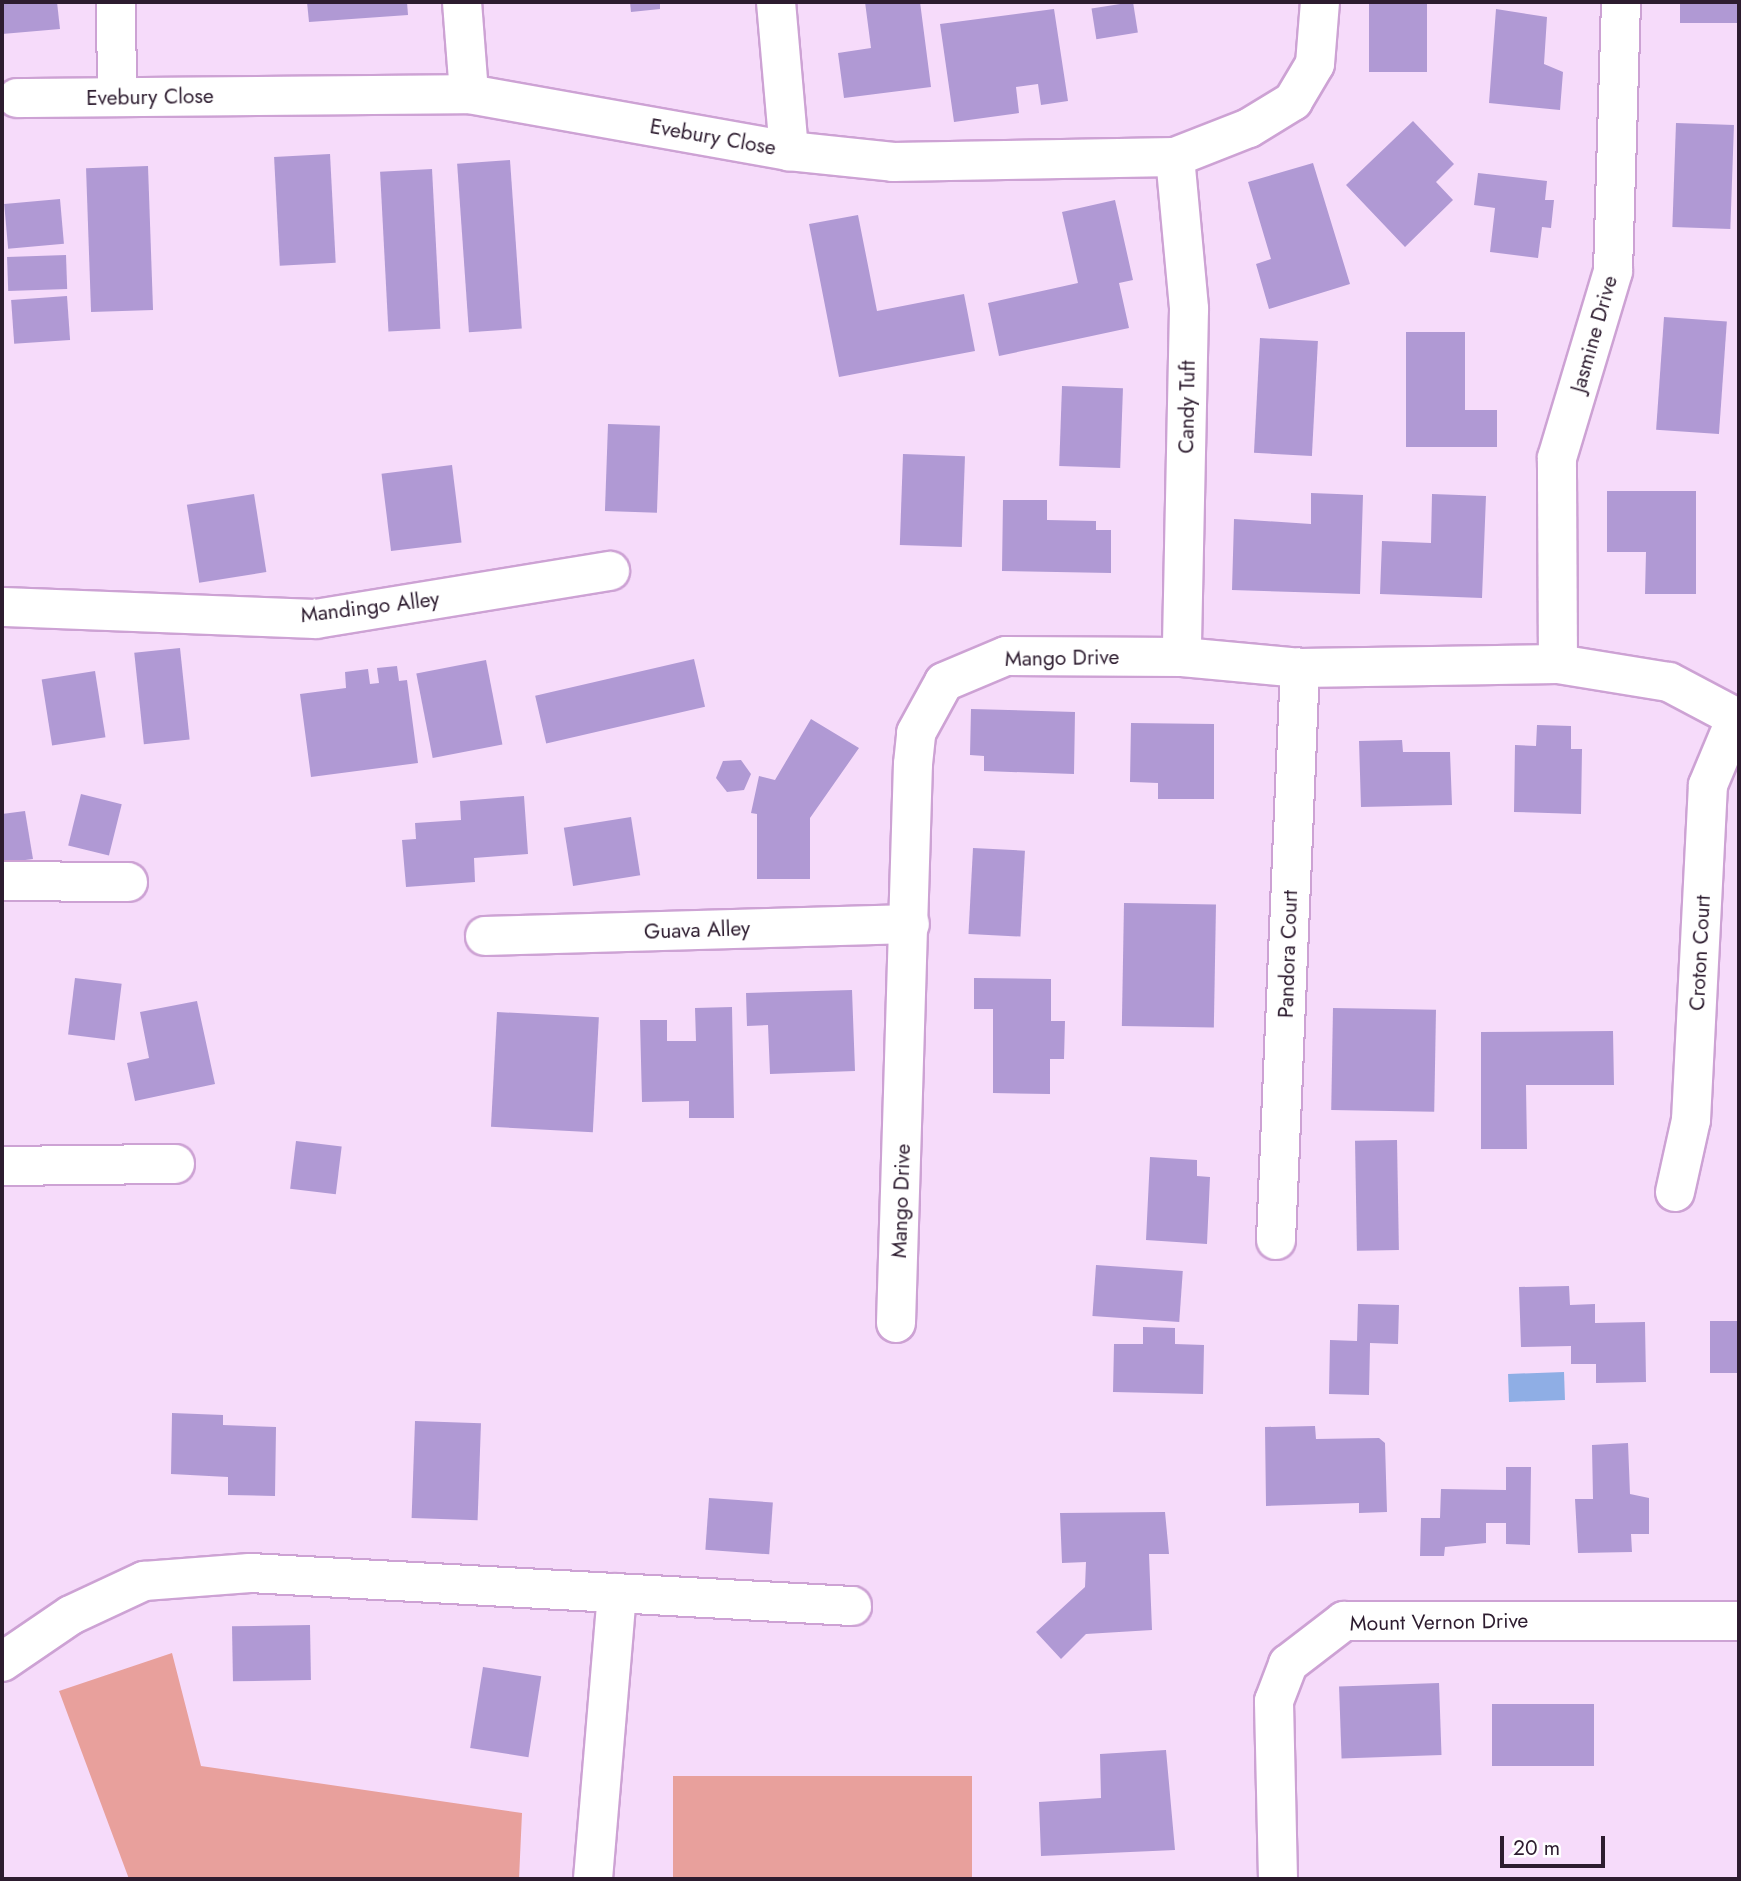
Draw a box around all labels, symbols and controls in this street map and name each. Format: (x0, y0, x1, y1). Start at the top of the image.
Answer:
street label: Evebury Close (86, 83, 214, 111)
street label: Evebury Close (648, 114, 778, 160)
street label: Jasmine Drive (1565, 273, 1623, 395)
street label: Candy Tuft (1174, 360, 1200, 454)
street label: Mandingo Alley (299, 586, 441, 628)
street label: Mango Drive (1005, 644, 1119, 672)
street label: Pandora Court (1273, 890, 1303, 1018)
street label: Croton Court (1684, 895, 1716, 1011)
street label: Guava Alley (643, 916, 751, 944)
street label: Mango Drive (886, 1143, 916, 1259)
street label: Mount Vernon Drive (1350, 1608, 1528, 1636)
scale bar (1503, 1822, 1608, 1866)
text: 20 m (1513, 1833, 1560, 1863)

